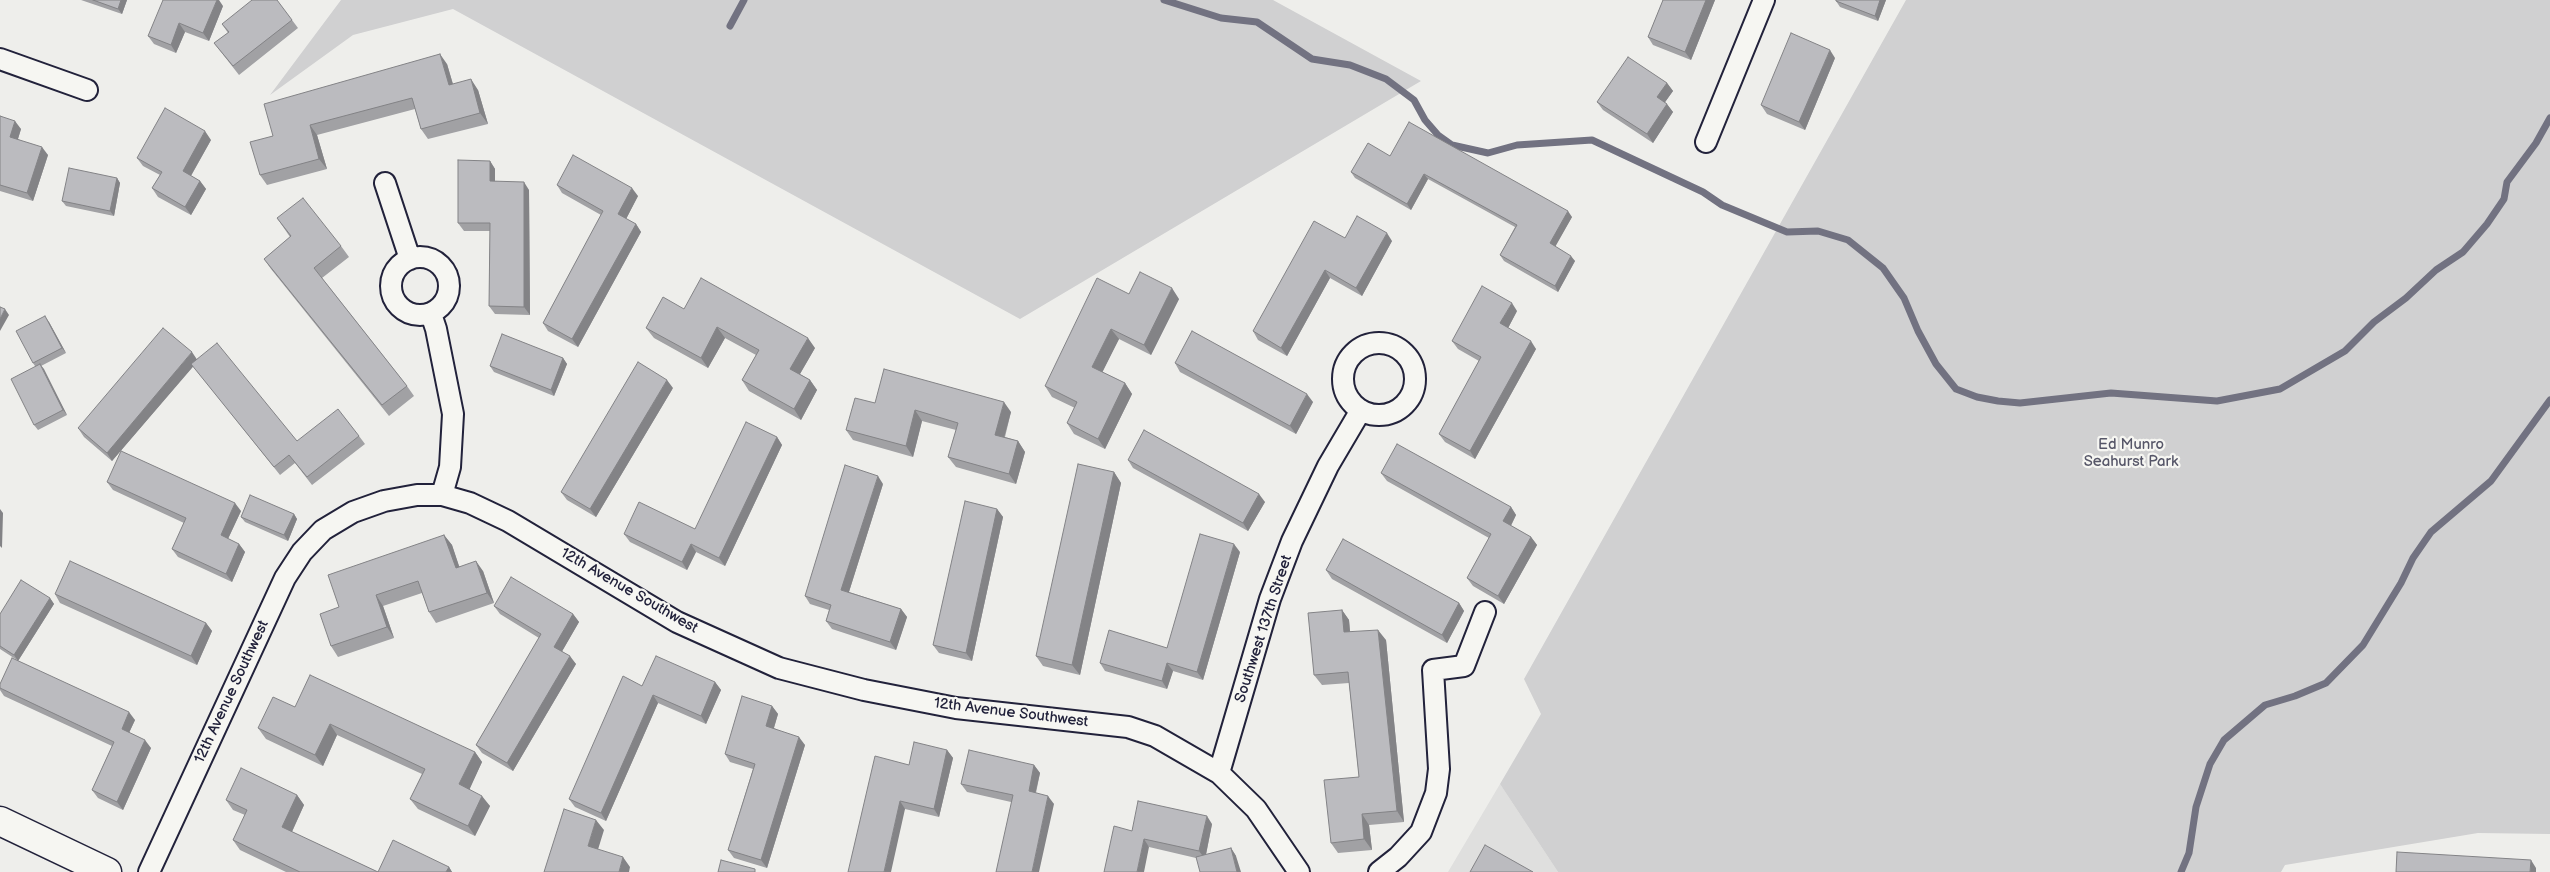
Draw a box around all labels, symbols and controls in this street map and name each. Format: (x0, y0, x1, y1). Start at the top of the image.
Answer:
park label: Ed Munro Seahurst Park (2084, 436, 2178, 471)
street label: 12th Avenue Southwest (557, 544, 701, 638)
street label: Southwest 137th Street (1232, 553, 1296, 705)
street label: 12th Avenue Southwest (191, 618, 273, 766)
street label: 12th Avenue Southwest (933, 695, 1089, 731)

